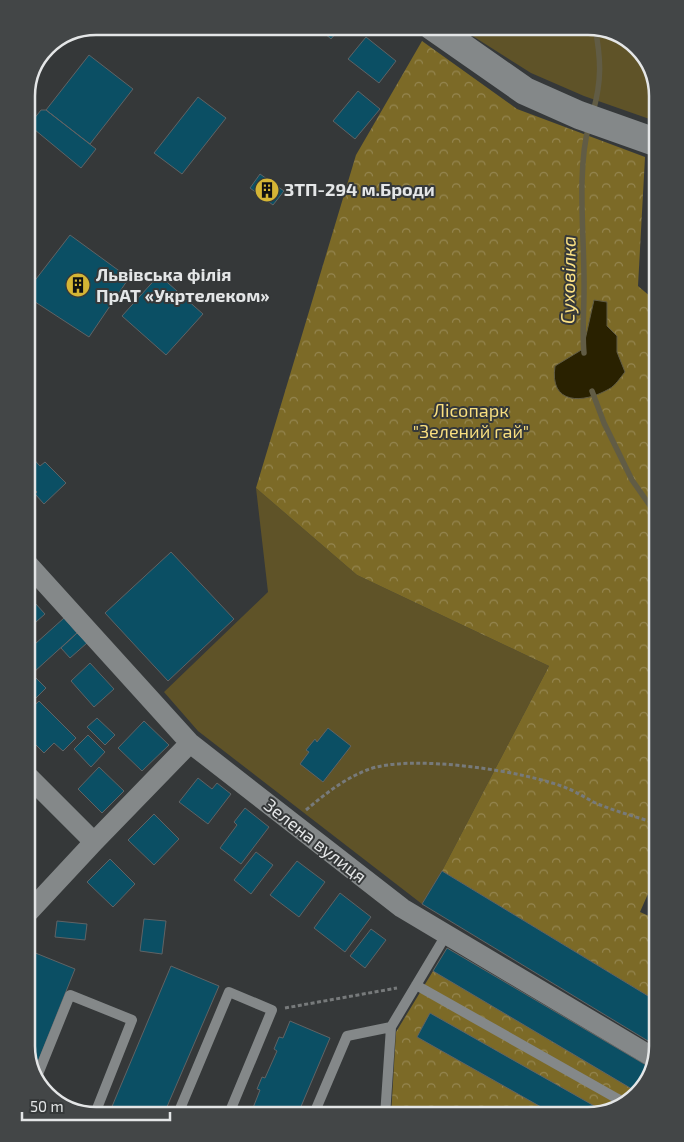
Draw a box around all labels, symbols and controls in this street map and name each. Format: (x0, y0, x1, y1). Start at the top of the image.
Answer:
building icon: ЗТП-294 м.Броди (254, 177, 280, 203)
place label: ЗТП-294 м.Броди (284, 178, 435, 200)
water label: Суховілка (555, 236, 580, 324)
place label: Львівська філія ПрАТ «Укртелеком» (96, 263, 270, 306)
building icon: Львівська філія ПрАТ «Укртелеком» (65, 272, 91, 298)
park label: Лісопарк "Зелений гай" (413, 399, 529, 442)
street label: Зелена вулиця (260, 793, 371, 887)
scale bar (22, 1090, 170, 1122)
text: 50 m (30, 1097, 64, 1115)

